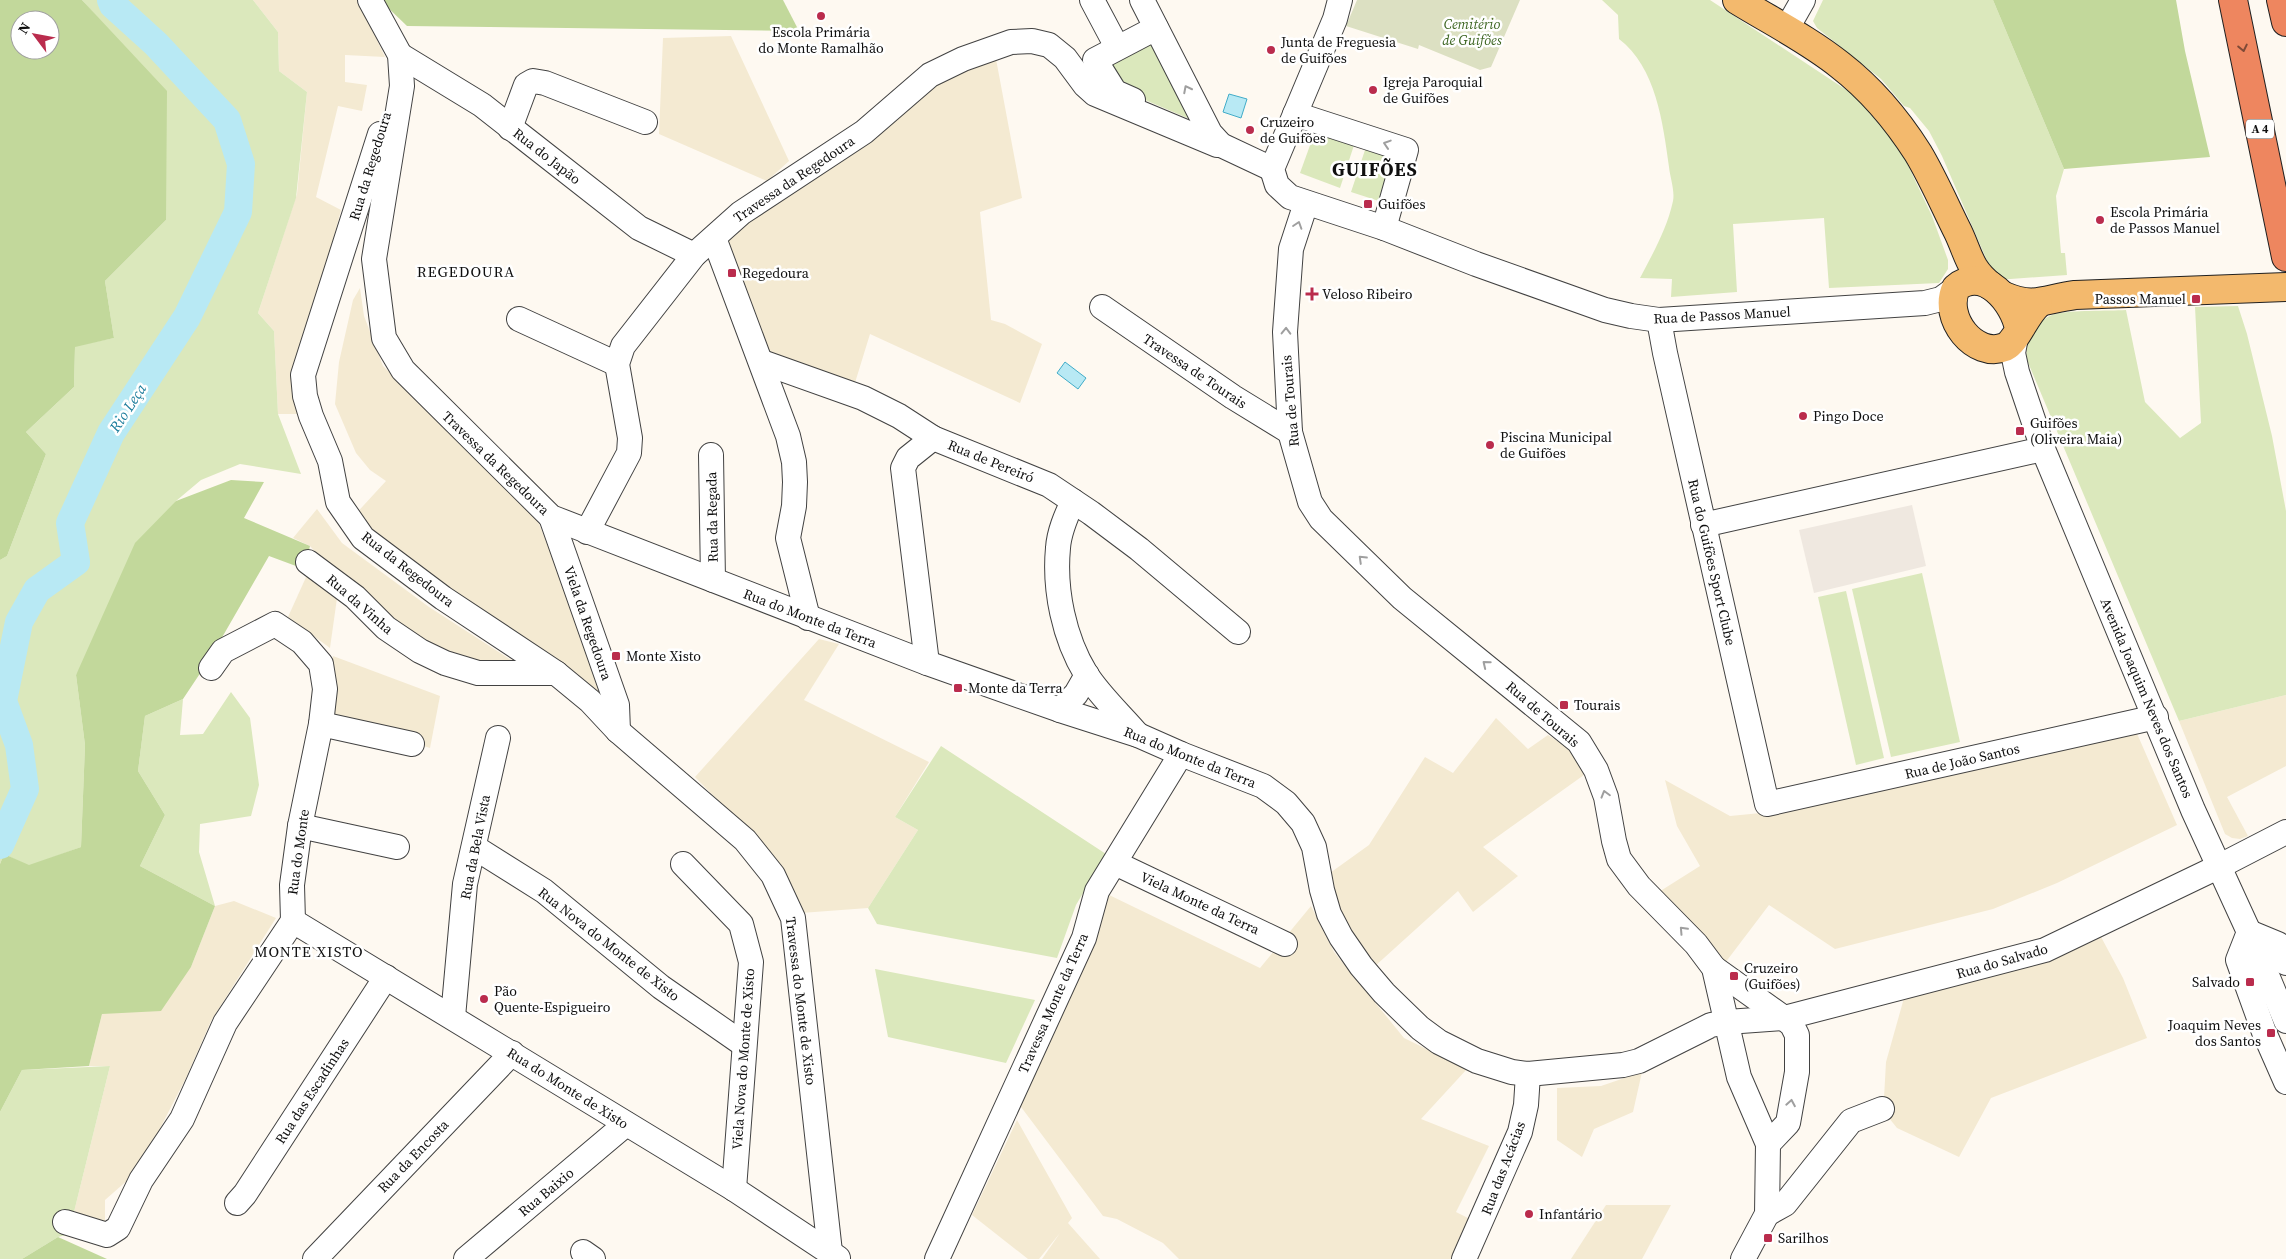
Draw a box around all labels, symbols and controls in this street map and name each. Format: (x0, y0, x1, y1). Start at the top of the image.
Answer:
north arrow (10, 10, 60, 60)
marker: Escola Primária do Monte Ramalhão (815, 10, 827, 22)
park label: Cemitério de Guifões (1442, 14, 1503, 50)
text: N (13, 18, 35, 38)
place label: Escola Primária do Monte Ramalhão (758, 22, 884, 58)
place label: Junta de Freguesia de Guifões (1280, 32, 1397, 68)
one-way arrow (2237, 43, 2248, 52)
marker: Junta de Freguesia de Guifões (1265, 44, 1277, 56)
place label: Igreja Paroquial de Guifões (1383, 72, 1483, 108)
marker: Igreja Paroquial de Guifões (1367, 84, 1379, 96)
one-way arrow (1183, 85, 1193, 94)
street label: Rua da Regedoura (344, 108, 396, 223)
place label: Cruzeiro de Guifões (1260, 112, 1326, 148)
road number: A 4 (2246, 120, 2274, 138)
street label: Rua do Japão (509, 123, 585, 189)
marker: Cruzeiro de Guifões (1244, 124, 1256, 136)
street label: Travessa da Regedoura (729, 130, 859, 227)
one-way arrow (1384, 140, 1392, 150)
district label: GUIFÕES (1332, 156, 1418, 182)
place label: Guifões (1378, 194, 1426, 214)
marker: Guifões (1362, 198, 1374, 210)
place label: Escola Primária de Passos Manuel (2110, 202, 2220, 238)
marker: Escola Primária de Passos Manuel (2094, 214, 2106, 226)
one-way arrow (1292, 222, 1302, 230)
district label: REGEDOURA (417, 261, 515, 282)
place label: Regedoura (742, 263, 810, 283)
marker: Regedoura (726, 267, 738, 279)
place label: Veloso Ribeiro (1322, 284, 1413, 304)
marker: Veloso Ribeiro (1306, 288, 1318, 300)
place label: Passos Manuel (2094, 289, 2186, 309)
marker: Passos Manuel (2190, 293, 2202, 305)
street label: Rua de Passos Manuel (1653, 301, 1791, 329)
one-way arrow (1281, 327, 1291, 334)
street label: Travessa de Tourais (1139, 329, 1251, 413)
street label: Rua de Tourais (1276, 354, 1304, 448)
water label: Rio Leça (104, 379, 151, 437)
street label: Travessa da Regedoura (438, 406, 555, 520)
place label: Pingo Doce (1813, 406, 1884, 426)
marker: Pingo Doce (1797, 410, 1809, 422)
place label: Guifões (Oliveira Maia) (2030, 413, 2122, 449)
marker: Guifões (Oliveira Maia) (2014, 425, 2026, 437)
place label: Piscina Municipal de Guifões (1500, 427, 1612, 463)
street label: Rua de Pereiró (945, 435, 1037, 488)
marker: Piscina Municipal de Guifões (1484, 439, 1496, 451)
street label: Rua da Regada (701, 471, 723, 563)
street label: Rua do Guifões Sport Clube (1683, 477, 1741, 647)
street label: Rua da Regedoura (357, 526, 459, 612)
one-way arrow (1359, 556, 1368, 565)
street label: Viela da Regedoura (559, 563, 617, 684)
street label: Rua da Vinha (322, 569, 398, 639)
street label: Rua do Monte da Terra (741, 583, 880, 653)
street label: Avenida Joaquim Neves dos Santos (2096, 595, 2198, 801)
place label: Monte Xisto (626, 646, 701, 666)
marker: Monte Xisto (610, 650, 622, 662)
one-way arrow (1482, 661, 1491, 670)
street label: Rua de Tourais (1502, 676, 1584, 752)
place label: Monte da Terra (968, 678, 1064, 698)
marker: Monte da Terra (952, 682, 964, 694)
place label: Tourais (1574, 695, 1620, 715)
marker: Tourais (1558, 699, 1570, 711)
street label: Rua do Monte da Terra (1121, 721, 1260, 793)
street label: Rua de João Santos (1902, 738, 2022, 784)
one-way arrow (1600, 791, 1610, 799)
street label: Rua da Bela Vista (455, 792, 495, 901)
street label: Rua do Monte (282, 808, 314, 896)
street label: Viela Monte da Terra (1137, 867, 1264, 940)
street label: Rua Nova do Monte de Xisto (534, 882, 684, 1006)
street label: Travessa do Monte de Xisto (781, 916, 821, 1087)
one-way arrow (1680, 927, 1689, 936)
street label: Travessa Monte da Terra (1013, 929, 1093, 1076)
street label: Rua do Salvado (1954, 938, 2050, 984)
district label: MONTE XISTO (254, 941, 364, 962)
place label: Cruzeiro (Guifões) (1744, 958, 1801, 994)
street label: Viela Nova do Monte de Xisto (727, 967, 759, 1150)
marker: Cruzeiro (Guifões) (1728, 970, 1740, 982)
place label: Salvado (2192, 972, 2240, 992)
marker: Salvado (2244, 976, 2256, 988)
place label: Pão Quente-Espigueiro (494, 981, 611, 1017)
marker: Pão Quente-Espigueiro (478, 993, 490, 1005)
place label: Joaquim Neves dos Santos (2167, 1015, 2261, 1051)
marker: Joaquim Neves dos Santos (2265, 1027, 2277, 1039)
street label: Rua das Escadinhas (270, 1034, 354, 1148)
street label: Rua do Monte de Xisto (503, 1043, 633, 1134)
one-way arrow (1786, 1099, 1796, 1108)
street label: Rua da Encosta (373, 1114, 454, 1197)
street label: Rua das Acácias (1476, 1118, 1530, 1218)
street label: Rua Baixio (514, 1163, 578, 1221)
place label: Infantário (1539, 1204, 1603, 1224)
marker: Infantário (1523, 1208, 1535, 1220)
place label: Sarilhos (1778, 1228, 1829, 1248)
marker: Sarilhos (1762, 1232, 1774, 1244)

